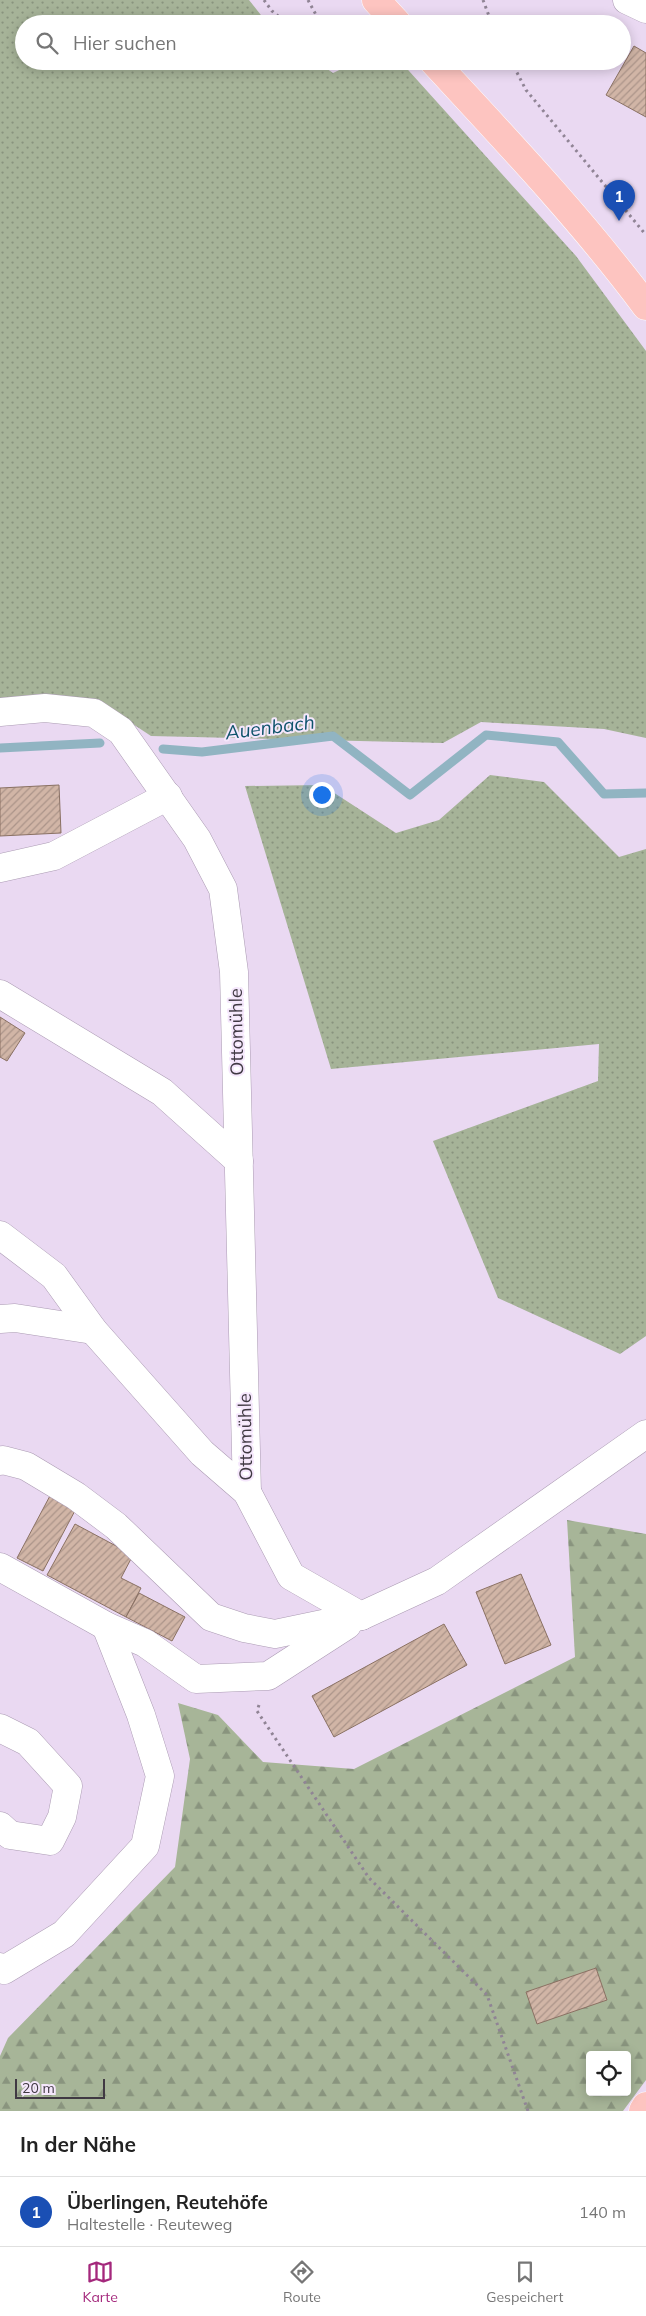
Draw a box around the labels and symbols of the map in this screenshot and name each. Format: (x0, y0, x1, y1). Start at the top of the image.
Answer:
pin: 1 (603, 180, 635, 221)
water label: Auenbach (223, 710, 316, 745)
your location (309, 782, 335, 808)
street label: Ottomühle (224, 988, 248, 1076)
street label: Ottomühle (233, 1393, 257, 1481)
scale bar (15, 2076, 105, 2099)

